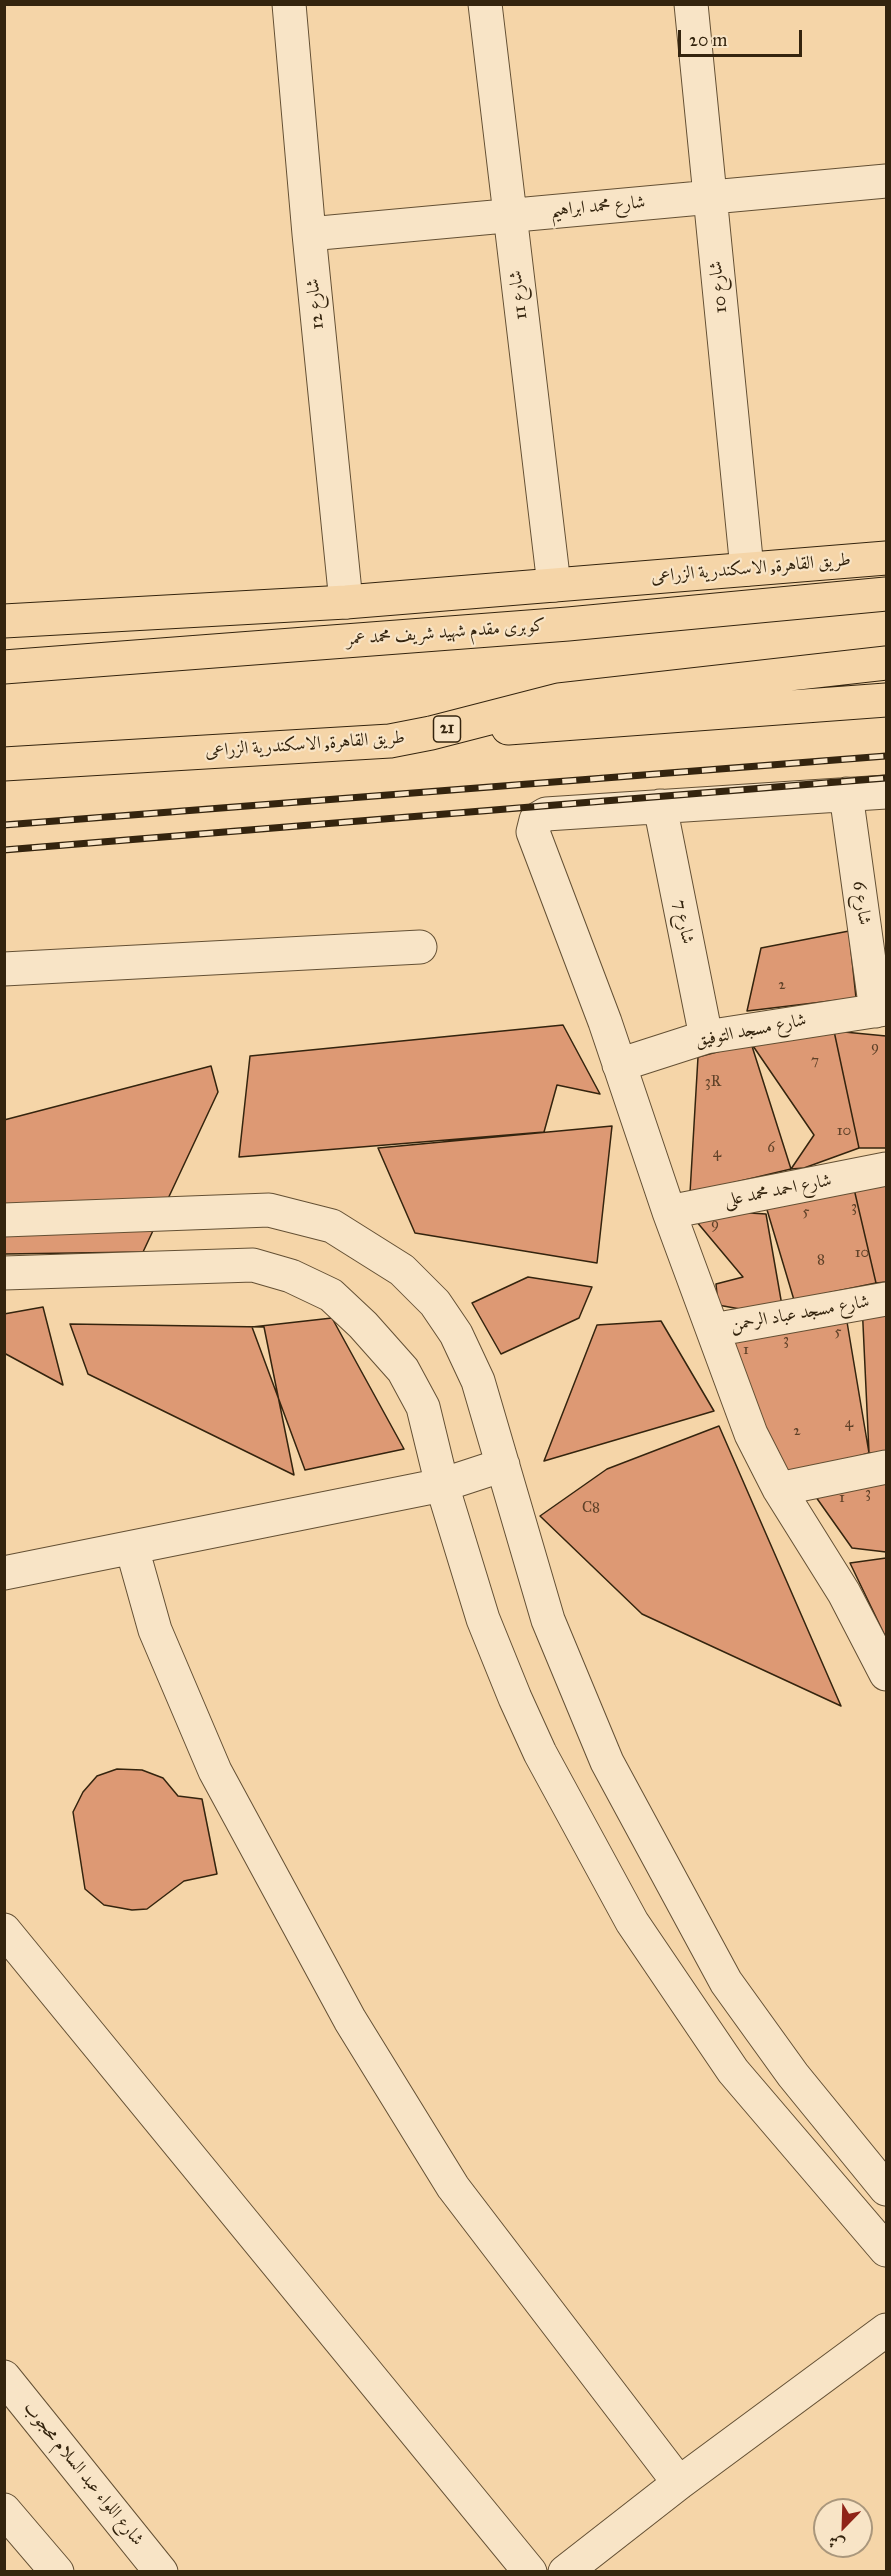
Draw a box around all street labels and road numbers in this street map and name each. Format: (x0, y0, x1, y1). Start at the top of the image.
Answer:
street label: شارع محمد ابراهيم (550, 192, 646, 222)
street label: شارع 10 (706, 260, 732, 314)
street label: شارع 11 (505, 269, 533, 321)
street label: شارع 12 (303, 277, 329, 331)
street label: طريق القاهرة, الاسكندرية الزراعى (650, 550, 852, 588)
street label: كوبرى مقدم شهيد شريف محمد عمر (346, 615, 546, 651)
road number: 21 (434, 716, 460, 742)
street label: طريق القاهرة, الاسكندرية الزراعى (204, 727, 406, 763)
street label: شارع 6 (847, 880, 875, 926)
street label: شارع 7 (668, 898, 698, 946)
street label: شارع مسجد التوفيق (694, 1010, 808, 1052)
street label: شارع احمد محمد على (722, 1170, 834, 1212)
street label: شارع مسجد عباد الرحمن (729, 1291, 871, 1337)
street label: شارع اللواء عبد السلام محجوب (18, 2398, 148, 2550)

